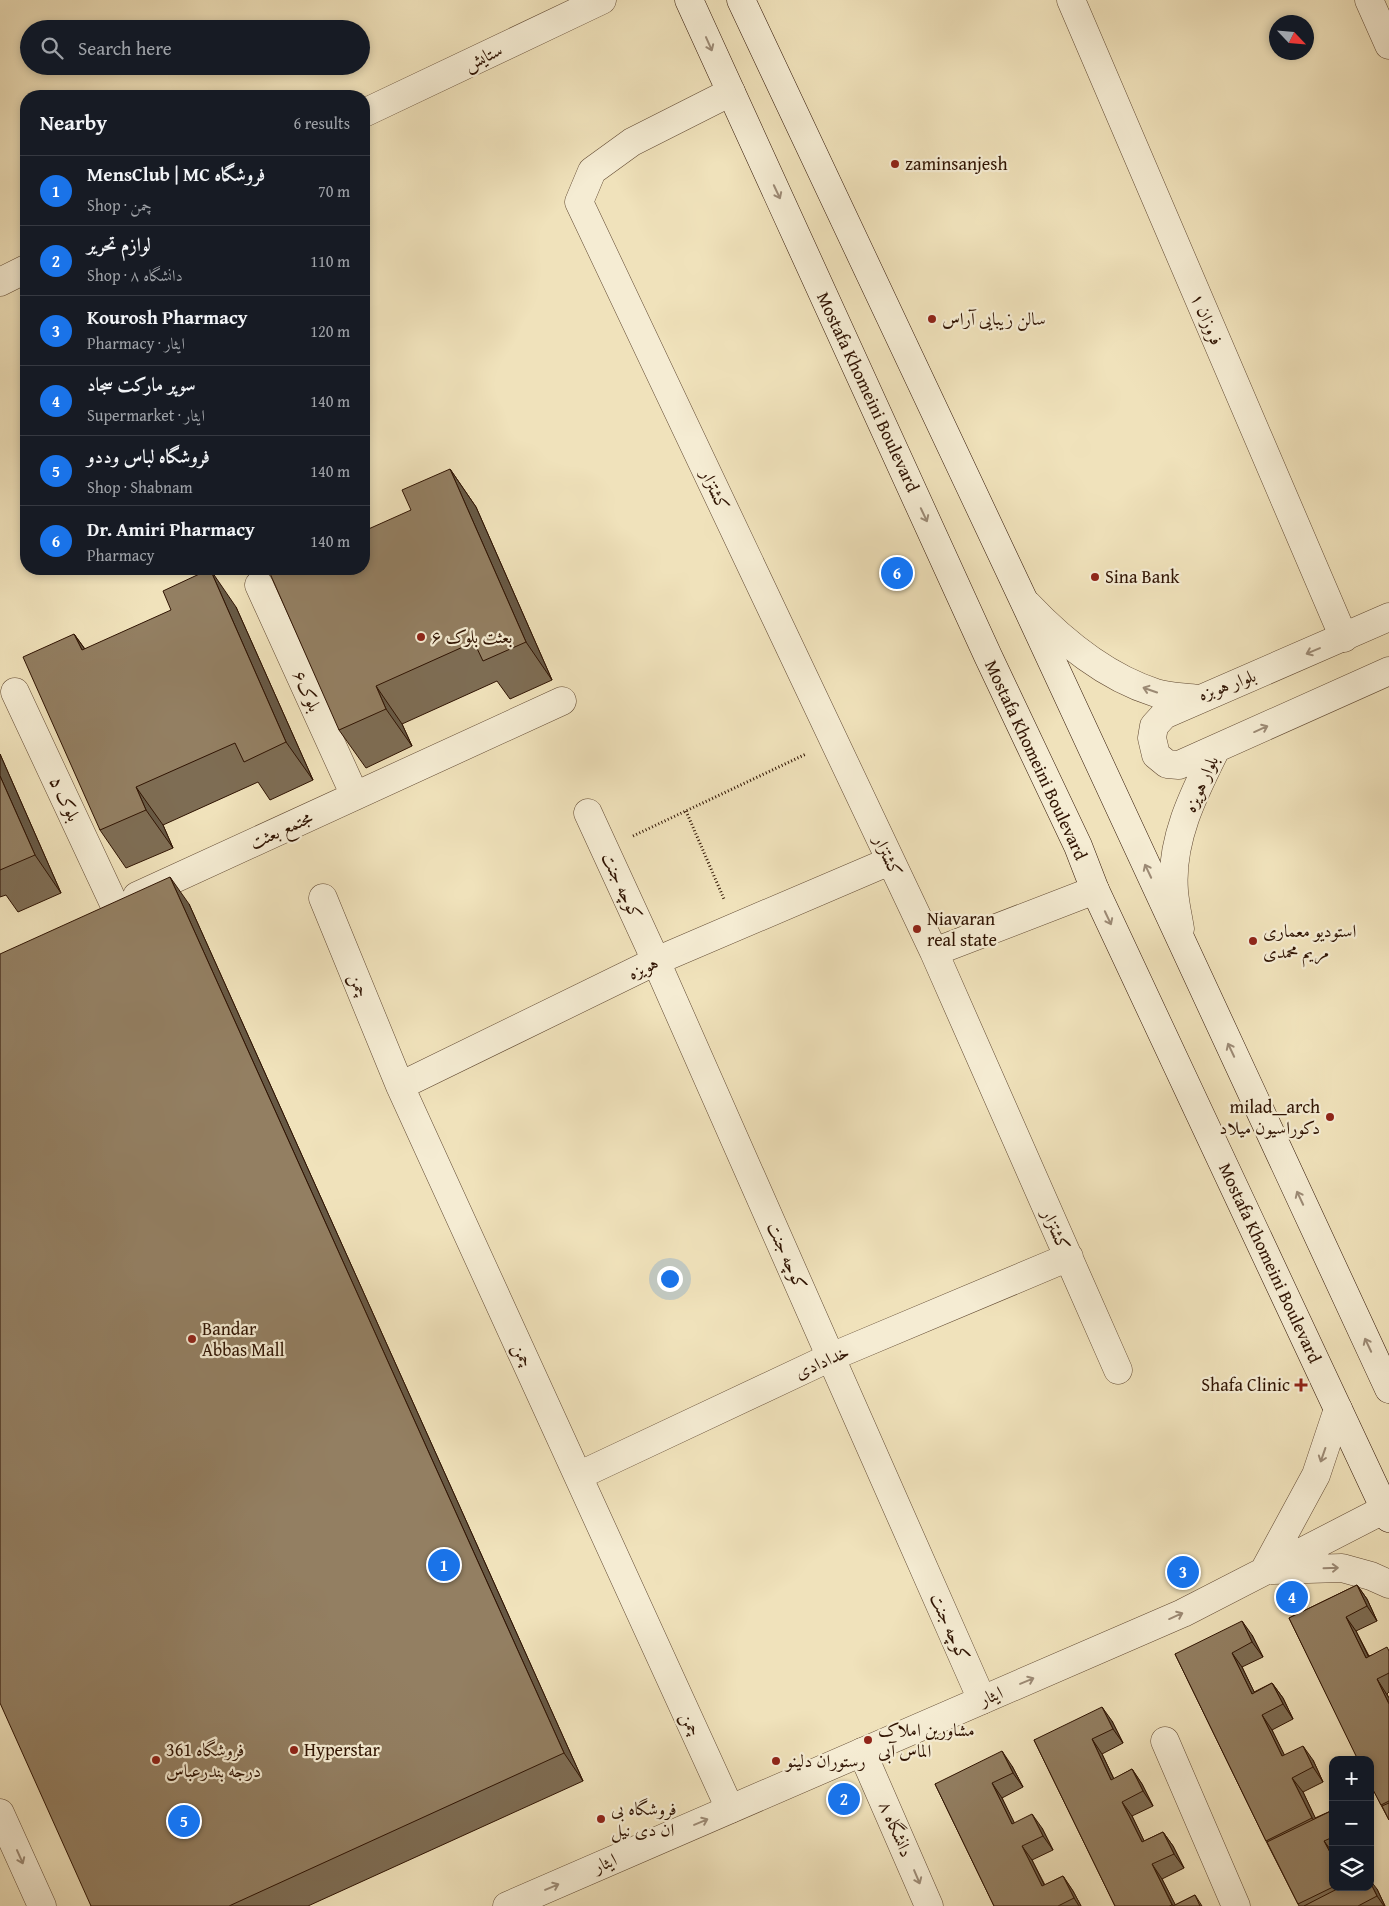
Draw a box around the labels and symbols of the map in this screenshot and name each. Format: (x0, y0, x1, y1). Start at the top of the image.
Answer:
north arrow (1269, 15, 1314, 60)
street label: ستایش (459, 36, 507, 77)
one-way arrow (705, 36, 715, 51)
place label: zaminsanjesh (905, 150, 1008, 177)
marker: zaminsanjesh (889, 158, 901, 170)
one-way arrow (772, 184, 782, 199)
street label: Mostafa Khomeini Boulevard (810, 287, 927, 497)
street label: فروزان ۱ (1184, 288, 1231, 349)
place label: سالن زیبایی آراس (942, 305, 1046, 332)
marker: سالن زیبایی آراس (926, 313, 938, 325)
street label: کشتزار (693, 463, 737, 515)
one-way arrow (920, 507, 929, 522)
pin: 6 (881, 554, 913, 592)
place label: Sina Bank (1105, 563, 1180, 590)
marker: Sina Bank (1089, 571, 1101, 583)
place label: بعثت بلوک ۶ (431, 623, 513, 650)
marker: بعثت بلوک ۶ (415, 631, 427, 643)
one-way arrow (1305, 647, 1320, 656)
street label: Mostafa Khomeini Boulevard (978, 655, 1095, 865)
street label: بلوار هوبزه (1194, 662, 1260, 707)
street label: بلوک۶ (286, 666, 329, 716)
one-way arrow (1142, 685, 1158, 695)
one-way arrow (1253, 724, 1268, 733)
street label: بلوار هویزه (1176, 751, 1225, 817)
street label: بلوک ۵ (43, 772, 88, 826)
street label: مجتمع بعثت (245, 803, 318, 859)
street label: کشتزار (866, 829, 910, 881)
street label: کوچه جنت (595, 848, 650, 924)
one-way arrow (1143, 864, 1152, 879)
place label: Niavaran real state (927, 905, 997, 953)
one-way arrow (1103, 910, 1113, 925)
place label: استودیو معماری مریم محمدی (1263, 917, 1356, 968)
marker: Niavaran real state (911, 923, 923, 935)
marker: استودیو معماری مریم محمدی (1247, 935, 1259, 947)
street label: هویزه (623, 949, 663, 986)
street label: چمن (342, 969, 377, 1001)
one-way arrow (1226, 1043, 1235, 1058)
place label: milad__arch دکوراسیون میلاد (1219, 1093, 1320, 1141)
marker: milad__arch دکوراسیون میلاد (1324, 1111, 1336, 1123)
street label: Mostafa Khomeini Boulevard (1212, 1158, 1329, 1368)
one-way arrow (1294, 1190, 1304, 1205)
street label: کشتزار (1035, 1203, 1078, 1255)
street label: کوچه جنت (761, 1217, 814, 1294)
your location (657, 1266, 683, 1292)
place label: Bandar Abbas Mall (202, 1315, 285, 1363)
marker: Bandar Abbas Mall (186, 1333, 198, 1345)
street label: چمن (506, 1338, 541, 1371)
street label: خدادادی (790, 1338, 853, 1385)
one-way arrow (1363, 1338, 1373, 1353)
place label: Shafa Clinic (1201, 1371, 1290, 1398)
marker: Shafa Clinic (1294, 1378, 1308, 1392)
one-way arrow (1317, 1447, 1327, 1463)
pin: 1 (428, 1546, 460, 1584)
pin: 3 (1167, 1553, 1199, 1591)
one-way arrow (1322, 1563, 1338, 1573)
pin: 4 (1276, 1578, 1308, 1616)
street label: کوچه جنت (924, 1588, 977, 1665)
one-way arrow (1168, 1611, 1183, 1621)
one-way arrow (1019, 1675, 1034, 1685)
street label: ایثار (973, 1678, 1007, 1713)
street label: چمن (674, 1707, 709, 1740)
place label: مشاورین املاک الماس آبی (878, 1716, 975, 1764)
marker: مشاورین املاک الماس آبی (862, 1734, 874, 1746)
place label: فروشگاه 361 درجه بندرعباس (166, 1736, 261, 1784)
place label: Hyperstar (304, 1736, 380, 1763)
marker: Hyperstar (288, 1744, 300, 1756)
place label: رستوران دلینو (784, 1747, 866, 1774)
marker: فروشگاه 361 درجه بندرعباس (150, 1754, 162, 1766)
marker: رستوران دلینو (770, 1755, 782, 1767)
pin: 2 (828, 1780, 860, 1818)
place label: فروشگاه بی ان دی نیل (611, 1795, 677, 1843)
street label: دانشگاه ۸ (873, 1796, 920, 1861)
pin: 5 (168, 1802, 200, 1840)
marker: فروشگاه بی ان دی نیل (595, 1813, 607, 1825)
one-way arrow (693, 1817, 708, 1827)
street label: ایثار (587, 1845, 621, 1880)
one-way arrow (16, 1849, 25, 1864)
one-way arrow (912, 1869, 922, 1884)
one-way arrow (544, 1881, 559, 1891)

